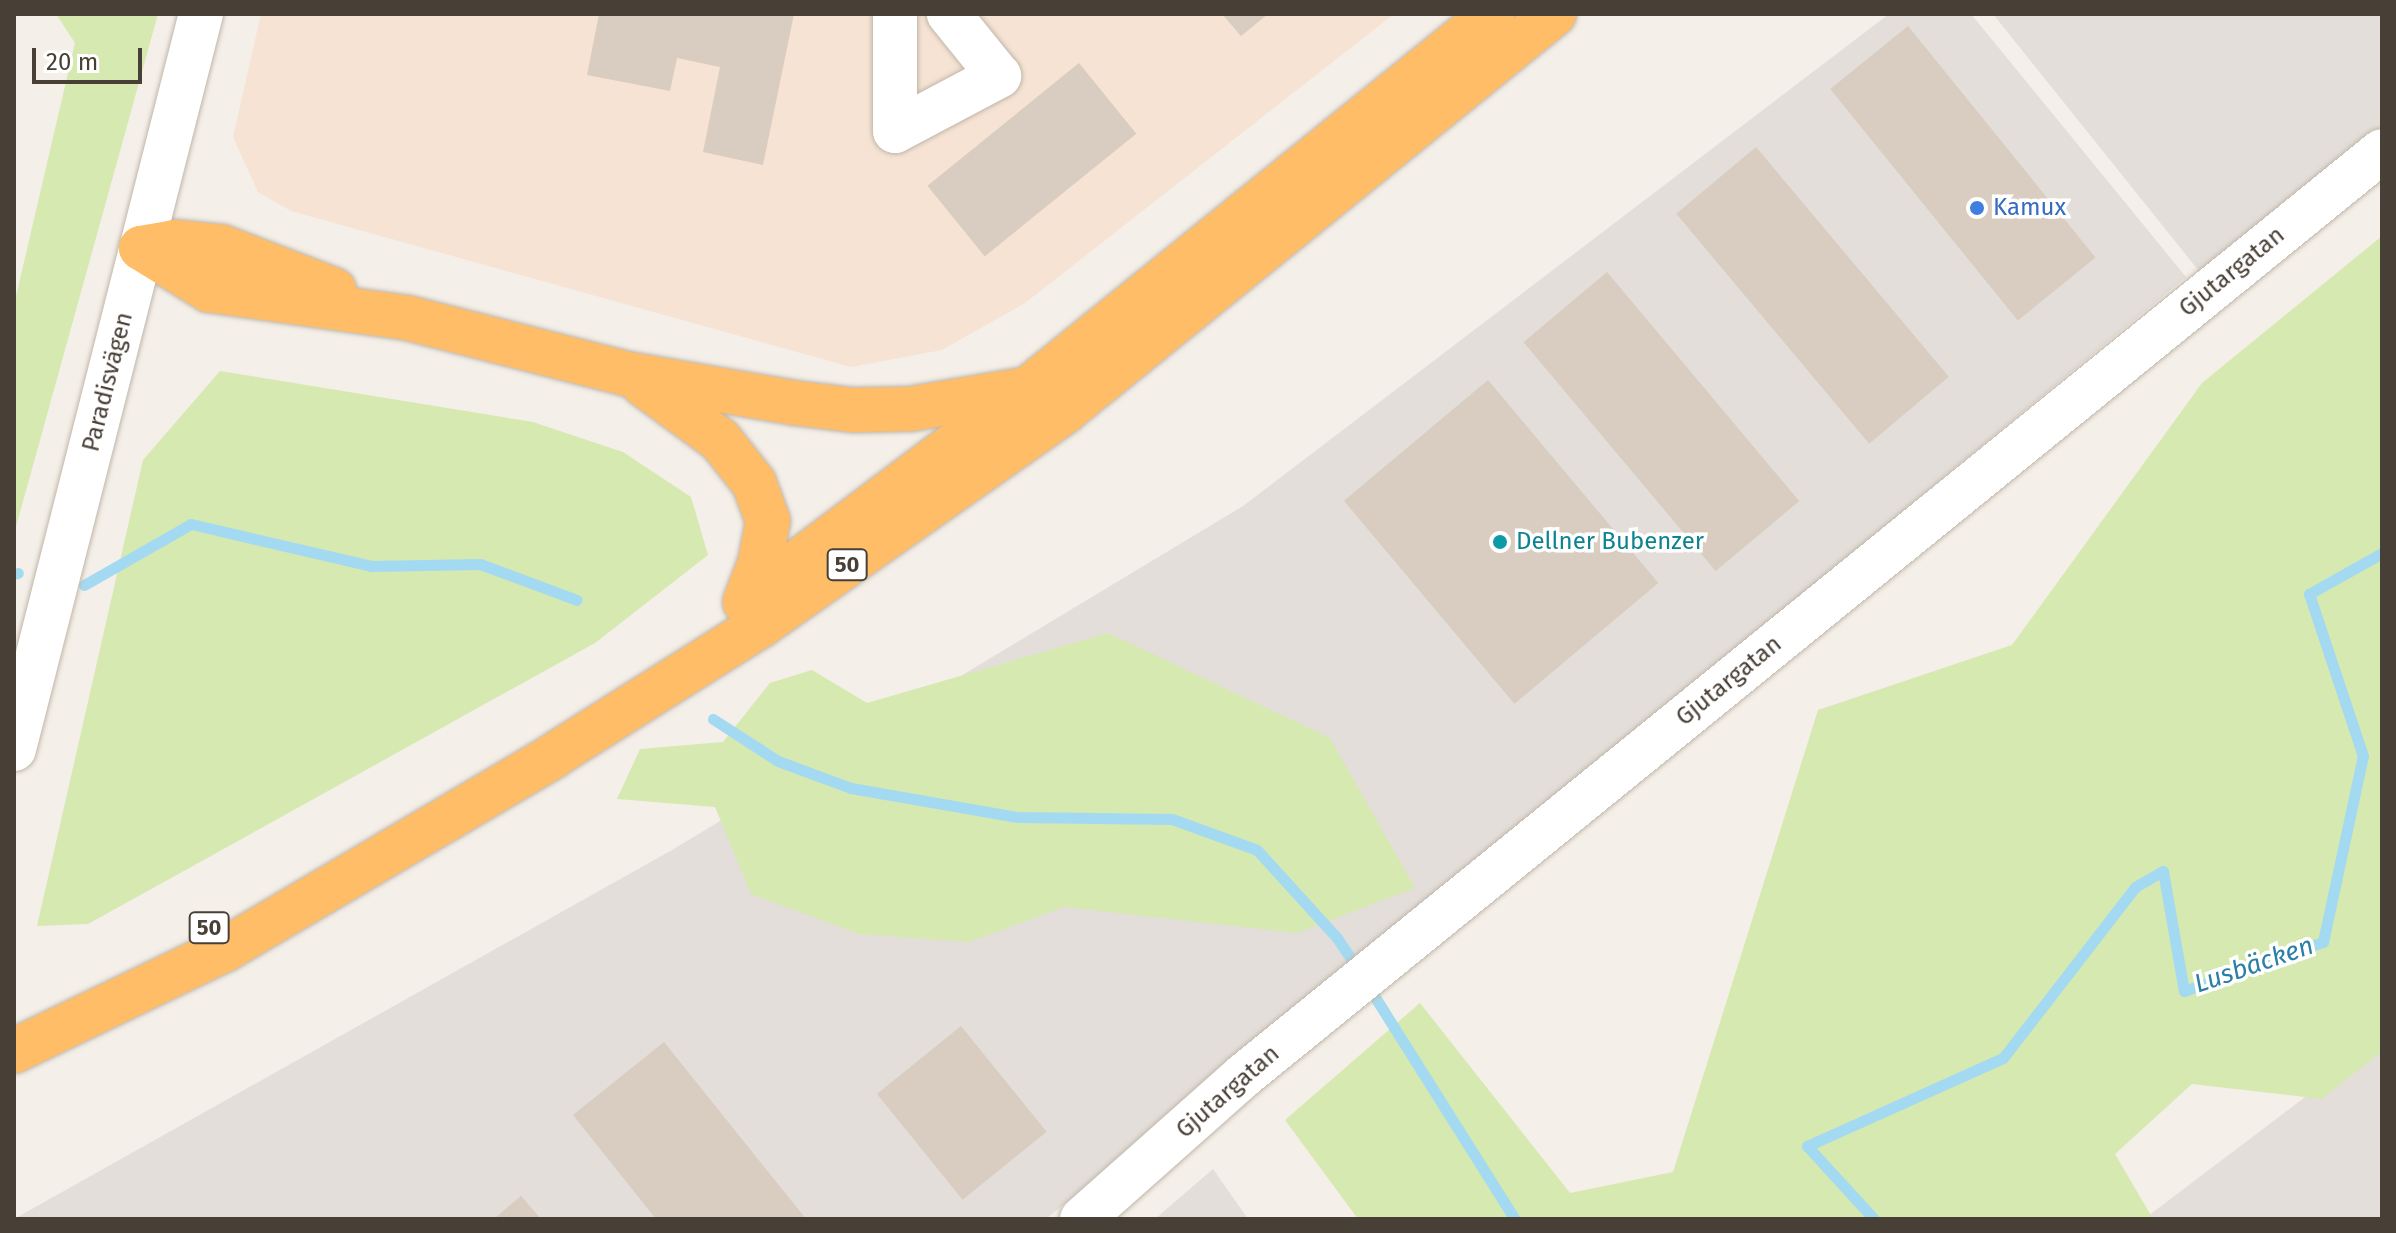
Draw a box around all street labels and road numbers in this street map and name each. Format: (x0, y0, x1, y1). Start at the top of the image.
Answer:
street label: Gjutargatan (2174, 221, 2290, 323)
street label: Paradisvägen (77, 309, 139, 455)
road number: 50 (825, 547, 869, 583)
street label: Gjutargatan (1671, 630, 1787, 732)
road number: 50 (187, 910, 231, 946)
street label: Gjutargatan (1171, 1039, 1285, 1145)

